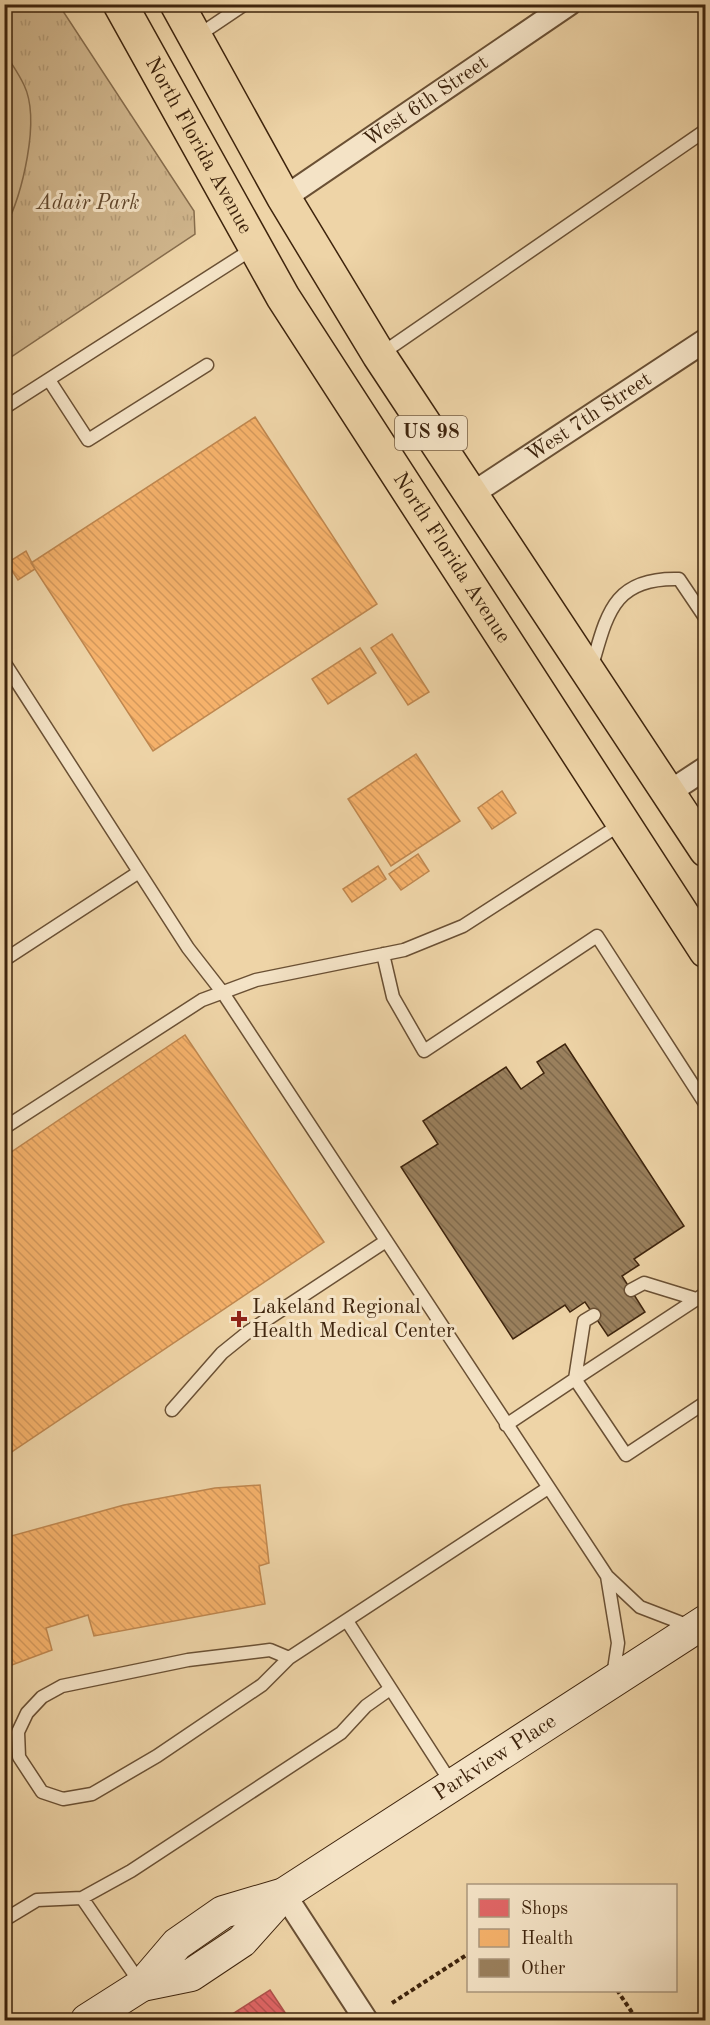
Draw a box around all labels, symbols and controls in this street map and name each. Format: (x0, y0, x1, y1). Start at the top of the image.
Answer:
street label: West 6th Street (360, 52, 492, 151)
street label: North Florida Avenue (141, 54, 256, 237)
park label: Adair Park (36, 193, 139, 214)
street label: West 7th Street (523, 368, 655, 466)
road number: US 98 (395, 416, 467, 450)
street label: North Florida Avenue (389, 469, 514, 647)
place label: Lakeland Regional Health Medical Center (252, 1297, 455, 1342)
marker: Lakeland Regional Health Medical Center (230, 1310, 248, 1328)
street label: Parkview Place (430, 1710, 560, 1805)
legend (467, 1884, 677, 1992)
text: Shops (521, 1900, 568, 1918)
text: Health (521, 1930, 574, 1948)
text: Other (521, 1960, 566, 1978)

